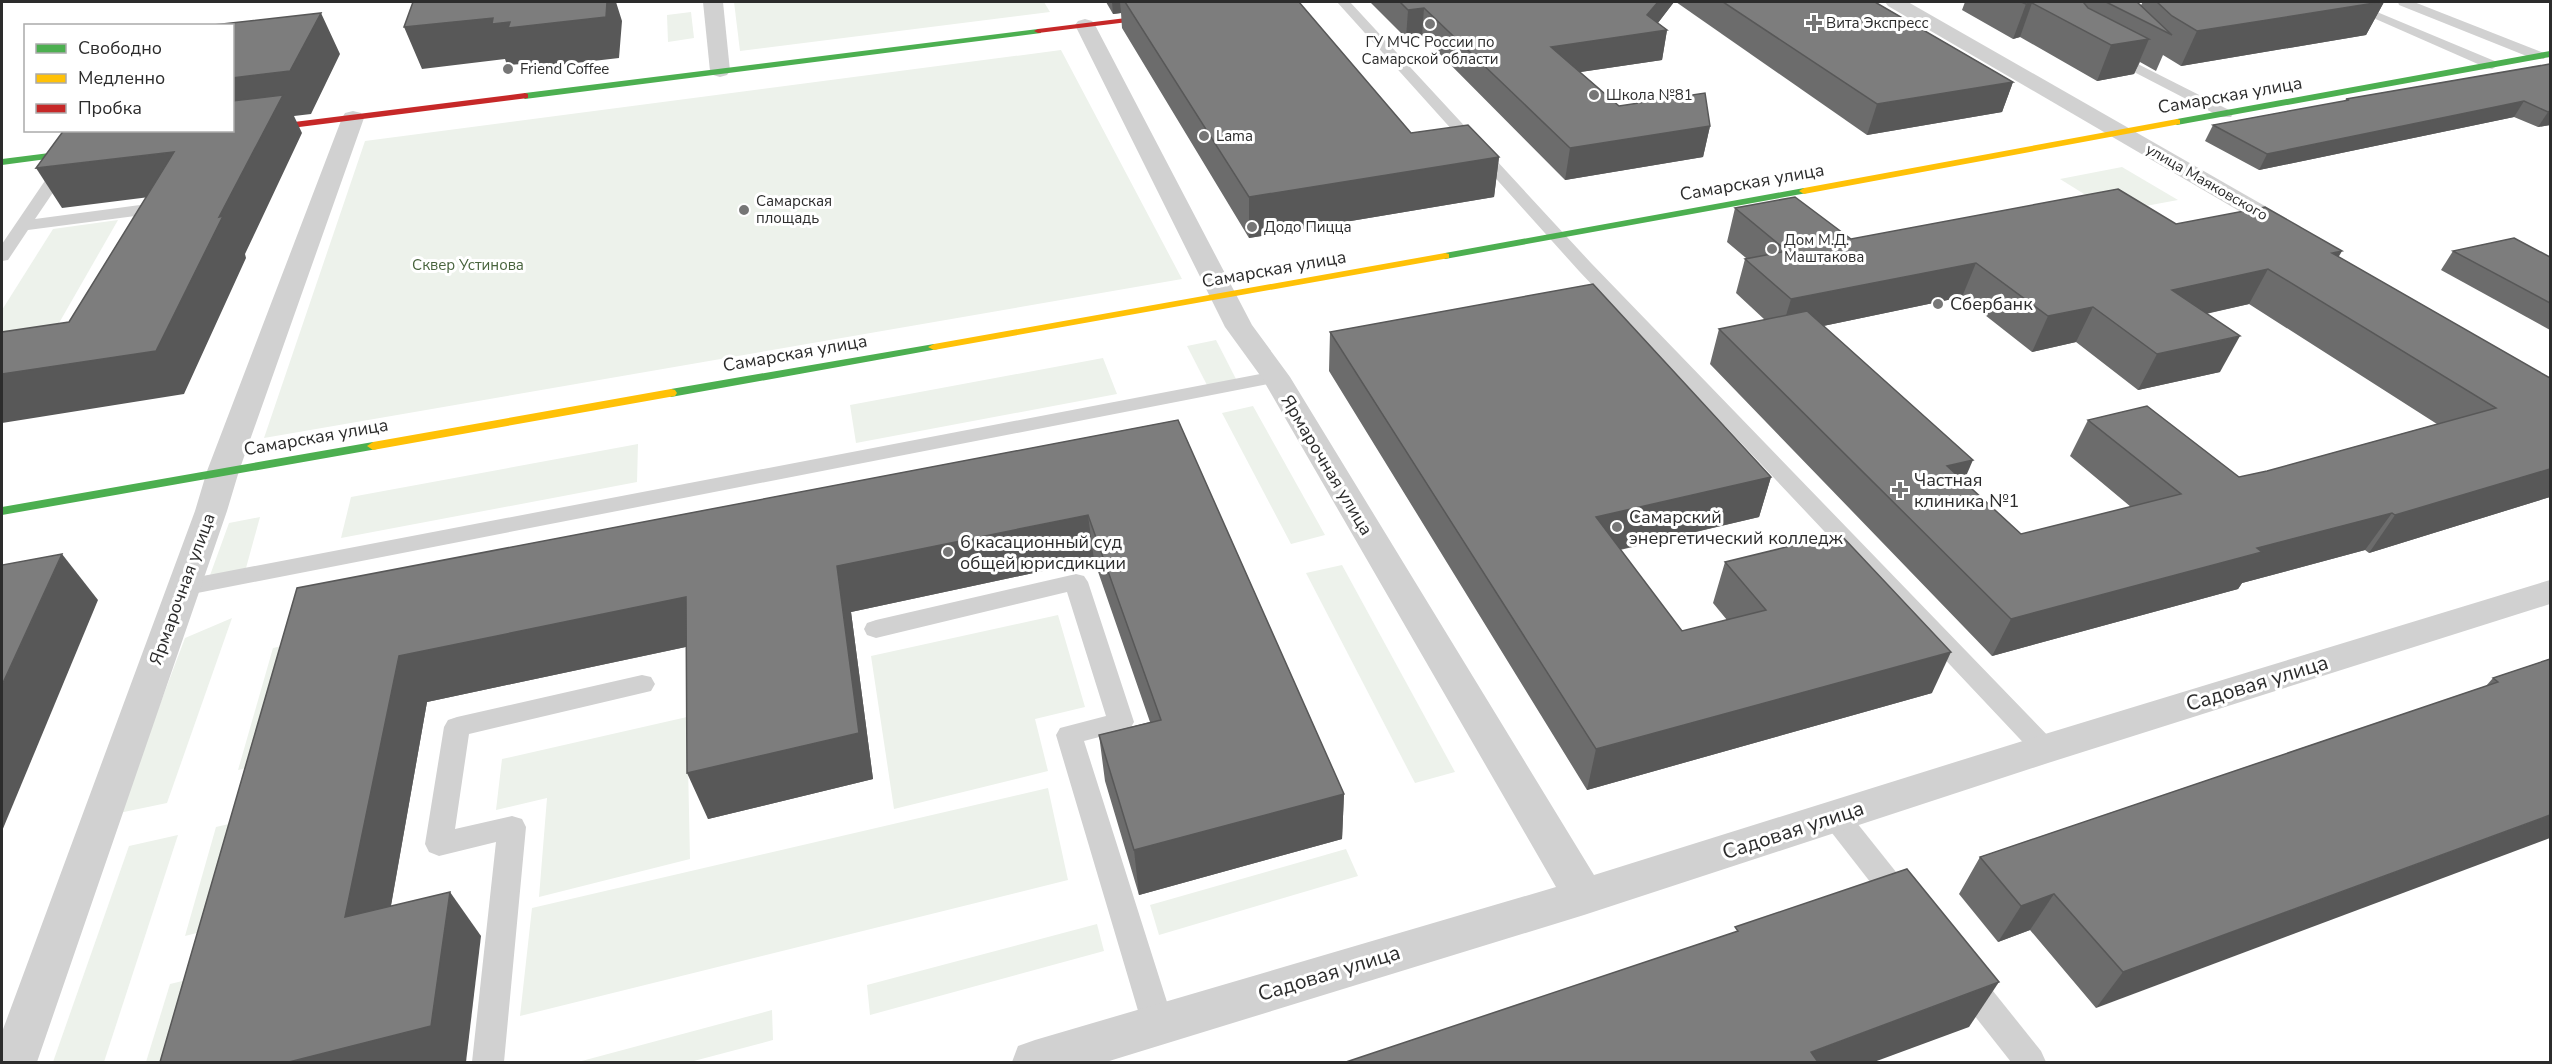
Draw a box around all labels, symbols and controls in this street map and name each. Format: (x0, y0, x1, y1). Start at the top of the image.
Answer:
place label: Вита Экспресс (1826, 13, 1929, 33)
marker: Вита Экспресс (1807, 16, 1821, 30)
marker: ГУ МЧС России по Самарской области (1423, 17, 1437, 31)
legend (24, 24, 234, 132)
place label: ГУ МЧС России по Самарской области (1361, 32, 1499, 69)
text: Свободно (78, 36, 162, 60)
place label: Friend Coffee (520, 59, 609, 79)
marker: Friend Coffee (501, 62, 515, 76)
text: Медленно (78, 66, 165, 90)
street label: Самарская улица (2156, 70, 2304, 120)
place label: Школа №81 (1606, 85, 1693, 105)
marker: Школа №81 (1587, 88, 1601, 102)
text: Пробка (78, 96, 142, 120)
place label: Lama (1216, 126, 1253, 146)
marker: Lama (1197, 129, 1211, 143)
street label: улица Маяковского (2142, 139, 2272, 225)
street label: Самарская улица (1678, 157, 1826, 207)
place label: Самарская площадь (756, 191, 832, 228)
marker: Самарская площадь (737, 203, 751, 217)
place label: Додо Пицца (1264, 217, 1352, 237)
marker: Додо Пицца (1245, 220, 1259, 234)
place label: Дом М.Д. Маштакова (1784, 230, 1864, 267)
marker: Дом М.Д. Маштакова (1765, 242, 1779, 256)
street label: Самарская улица (1200, 244, 1348, 294)
park label: Сквер Устинова (412, 255, 524, 275)
place label: Сбербанк (1950, 292, 2033, 316)
marker: Сбербанк (1931, 297, 1945, 311)
street label: Самарская улица (721, 328, 869, 378)
street label: Ярмарочная улица (1276, 390, 1378, 540)
street label: Самарская улица (242, 412, 390, 462)
place label: Частная клиника №1 (1914, 468, 2019, 513)
marker: Частная клиника №1 (1891, 481, 1909, 499)
place label: Самарский энергетический колледж (1629, 505, 1844, 550)
street label: Ярмарочная улица (143, 510, 221, 668)
marker: Самарский энергетический колледж (1610, 520, 1624, 534)
place label: 6 касационный суд общей юрисдикции (960, 530, 1126, 575)
marker: 6 касационный суд общей юрисдикции (941, 545, 955, 559)
street label: Садовая улица (2182, 648, 2332, 718)
street label: Садовая улица (1718, 794, 1868, 866)
street label: Садовая улица (1254, 938, 1404, 1008)

